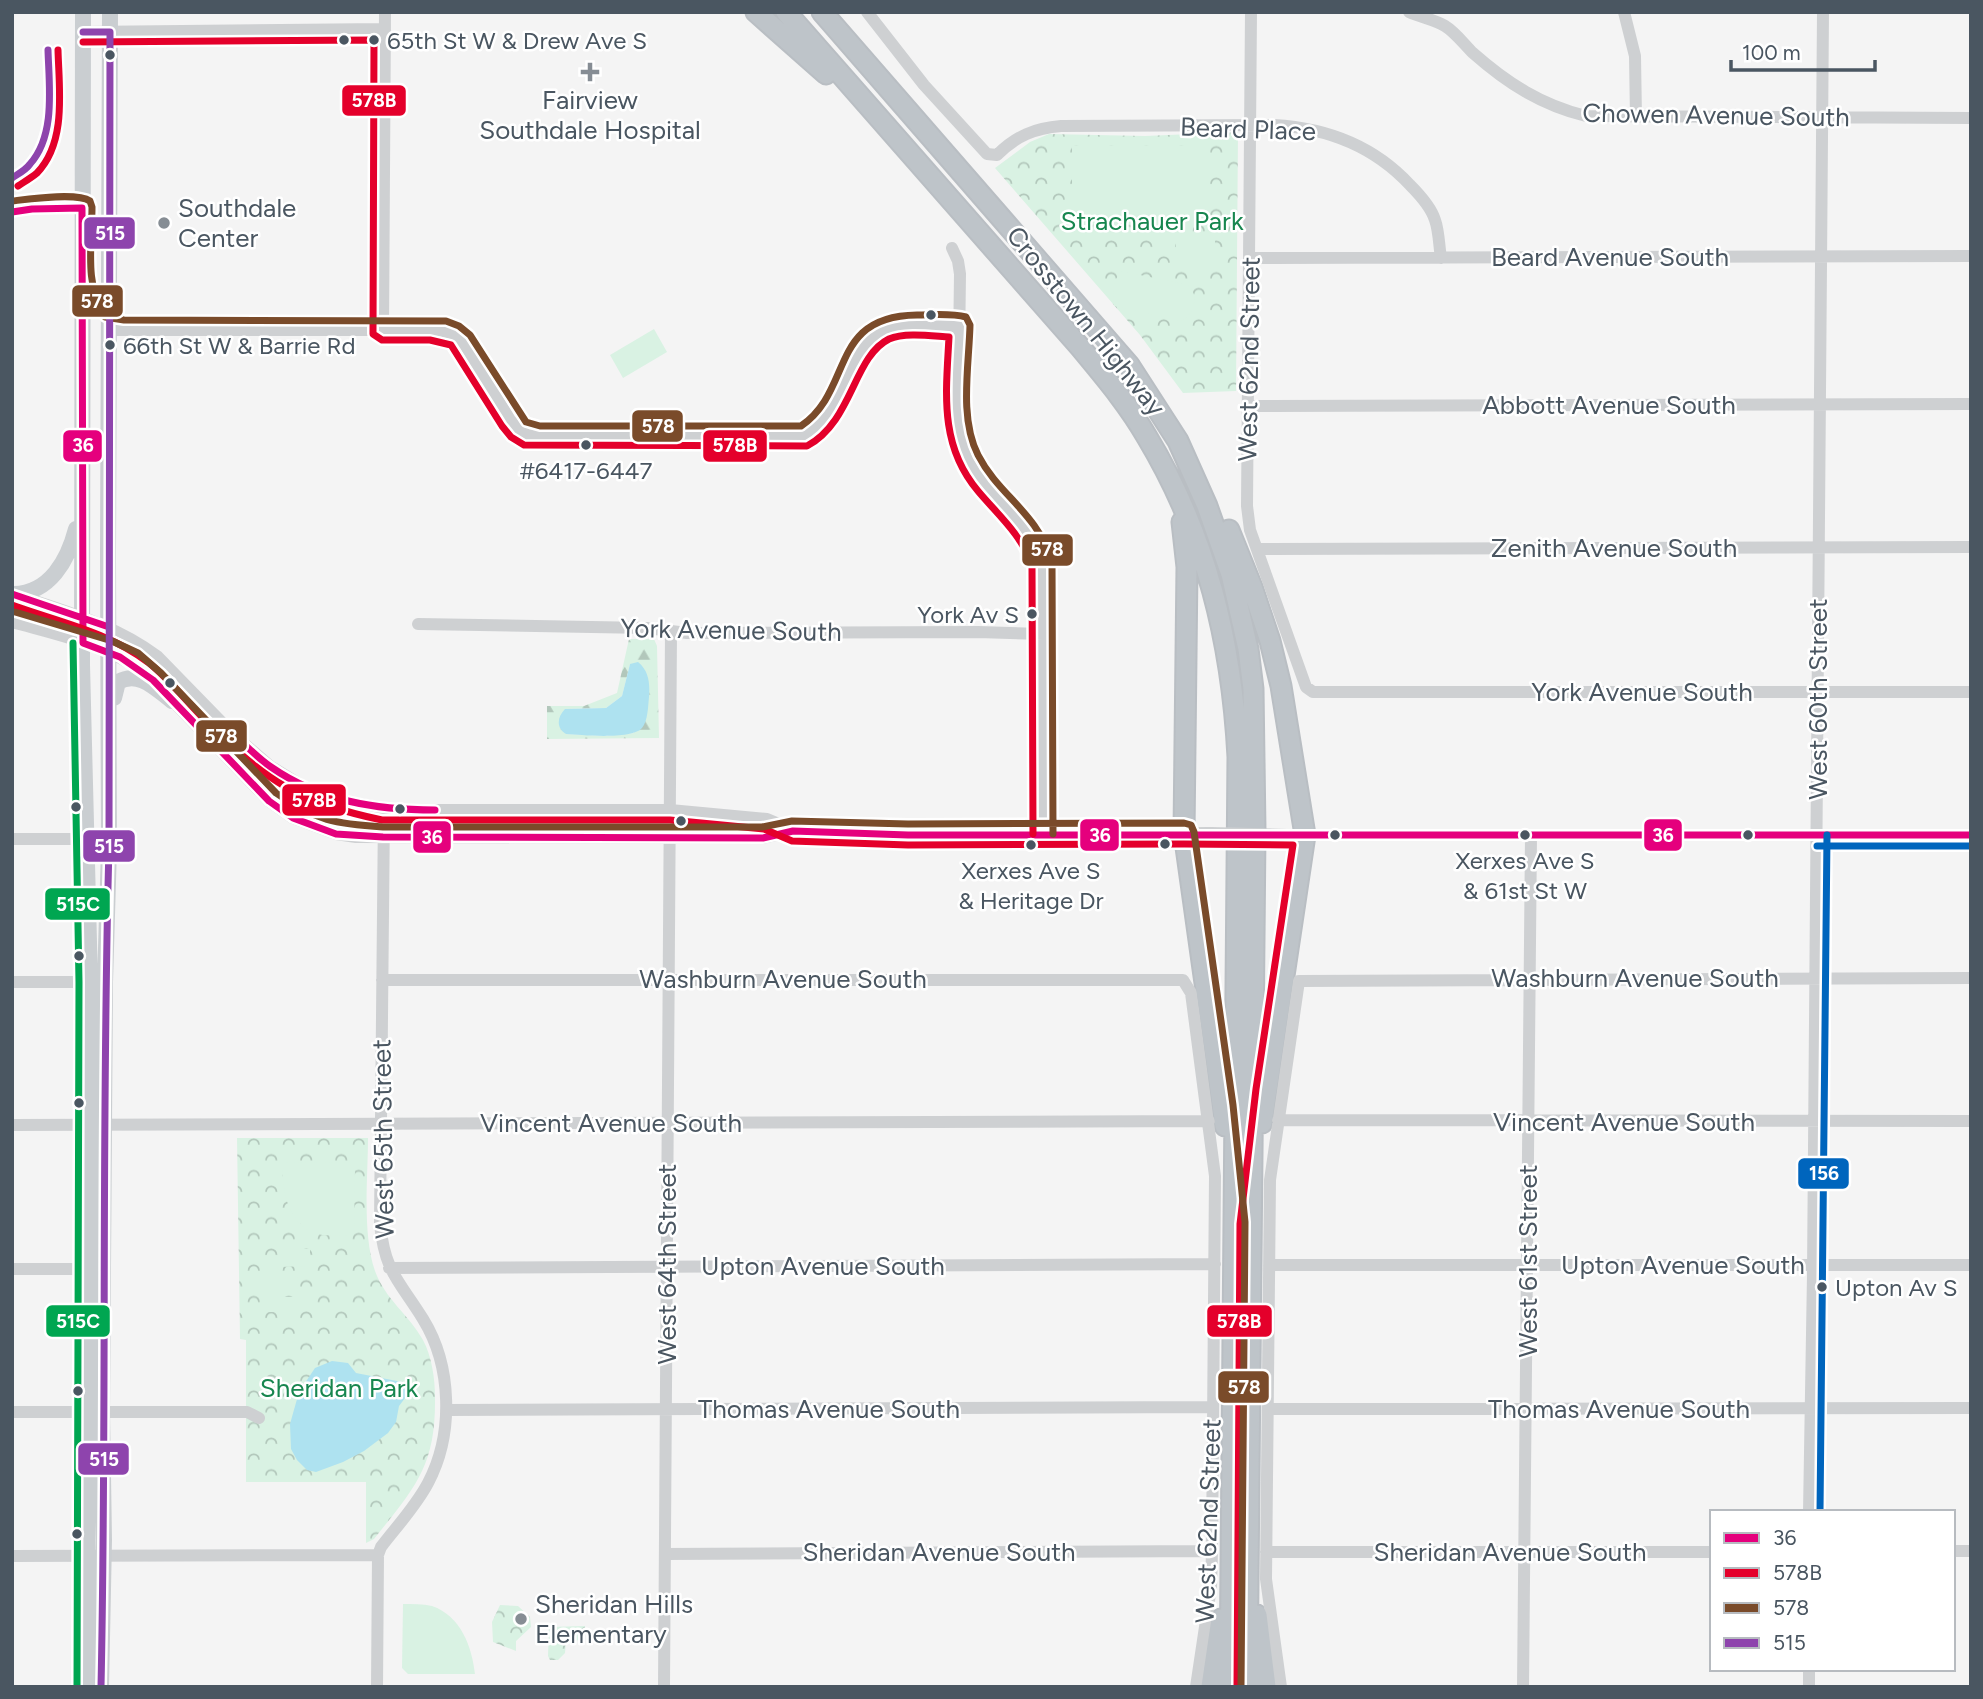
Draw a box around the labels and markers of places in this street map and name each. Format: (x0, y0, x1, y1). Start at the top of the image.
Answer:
place label: 65th St W & Drew Ave S (387, 26, 647, 55)
unlabelled marker (337, 33, 351, 47)
marker: 65th St W & Drew Ave S (367, 33, 381, 47)
unlabelled marker (103, 48, 117, 62)
marker: Fairview Southdale Hospital (580, 62, 600, 82)
place label: Fairview Southdale Hospital (479, 84, 701, 146)
place label: Southdale Center (178, 192, 296, 254)
marker: Southdale Center (156, 215, 172, 231)
unlabelled marker (924, 308, 938, 322)
place label: 66th St W & Barrie Rd (123, 331, 355, 360)
marker: 66th St W & Barrie Rd (103, 338, 117, 352)
marker: #6417-6447 (579, 438, 593, 452)
place label: #6417-6447 (520, 456, 652, 485)
place label: York Av S (917, 600, 1019, 629)
marker: York Av S (1025, 607, 1039, 621)
unlabelled marker (163, 676, 177, 690)
unlabelled marker (69, 800, 83, 814)
unlabelled marker (393, 802, 407, 816)
unlabelled marker (674, 814, 688, 828)
unlabelled marker (1328, 828, 1342, 842)
marker: Xerxes Ave S & 61st St W (1518, 828, 1532, 842)
unlabelled marker (1741, 828, 1755, 842)
unlabelled marker (1158, 837, 1172, 851)
marker: Xerxes Ave S & Heritage Dr (1024, 838, 1038, 852)
place label: Xerxes Ave S & 61st St W (1456, 846, 1594, 905)
place label: Xerxes Ave S & Heritage Dr (958, 856, 1104, 915)
unlabelled marker (72, 949, 86, 963)
unlabelled marker (72, 1096, 86, 1110)
place label: Upton Av S (1835, 1273, 1958, 1302)
marker: Upton Av S (1815, 1280, 1829, 1294)
unlabelled marker (71, 1384, 85, 1398)
unlabelled marker (70, 1527, 84, 1541)
place label: Sheridan Hills Elementary (535, 1588, 693, 1650)
marker: Sheridan Hills Elementary (513, 1611, 529, 1627)

